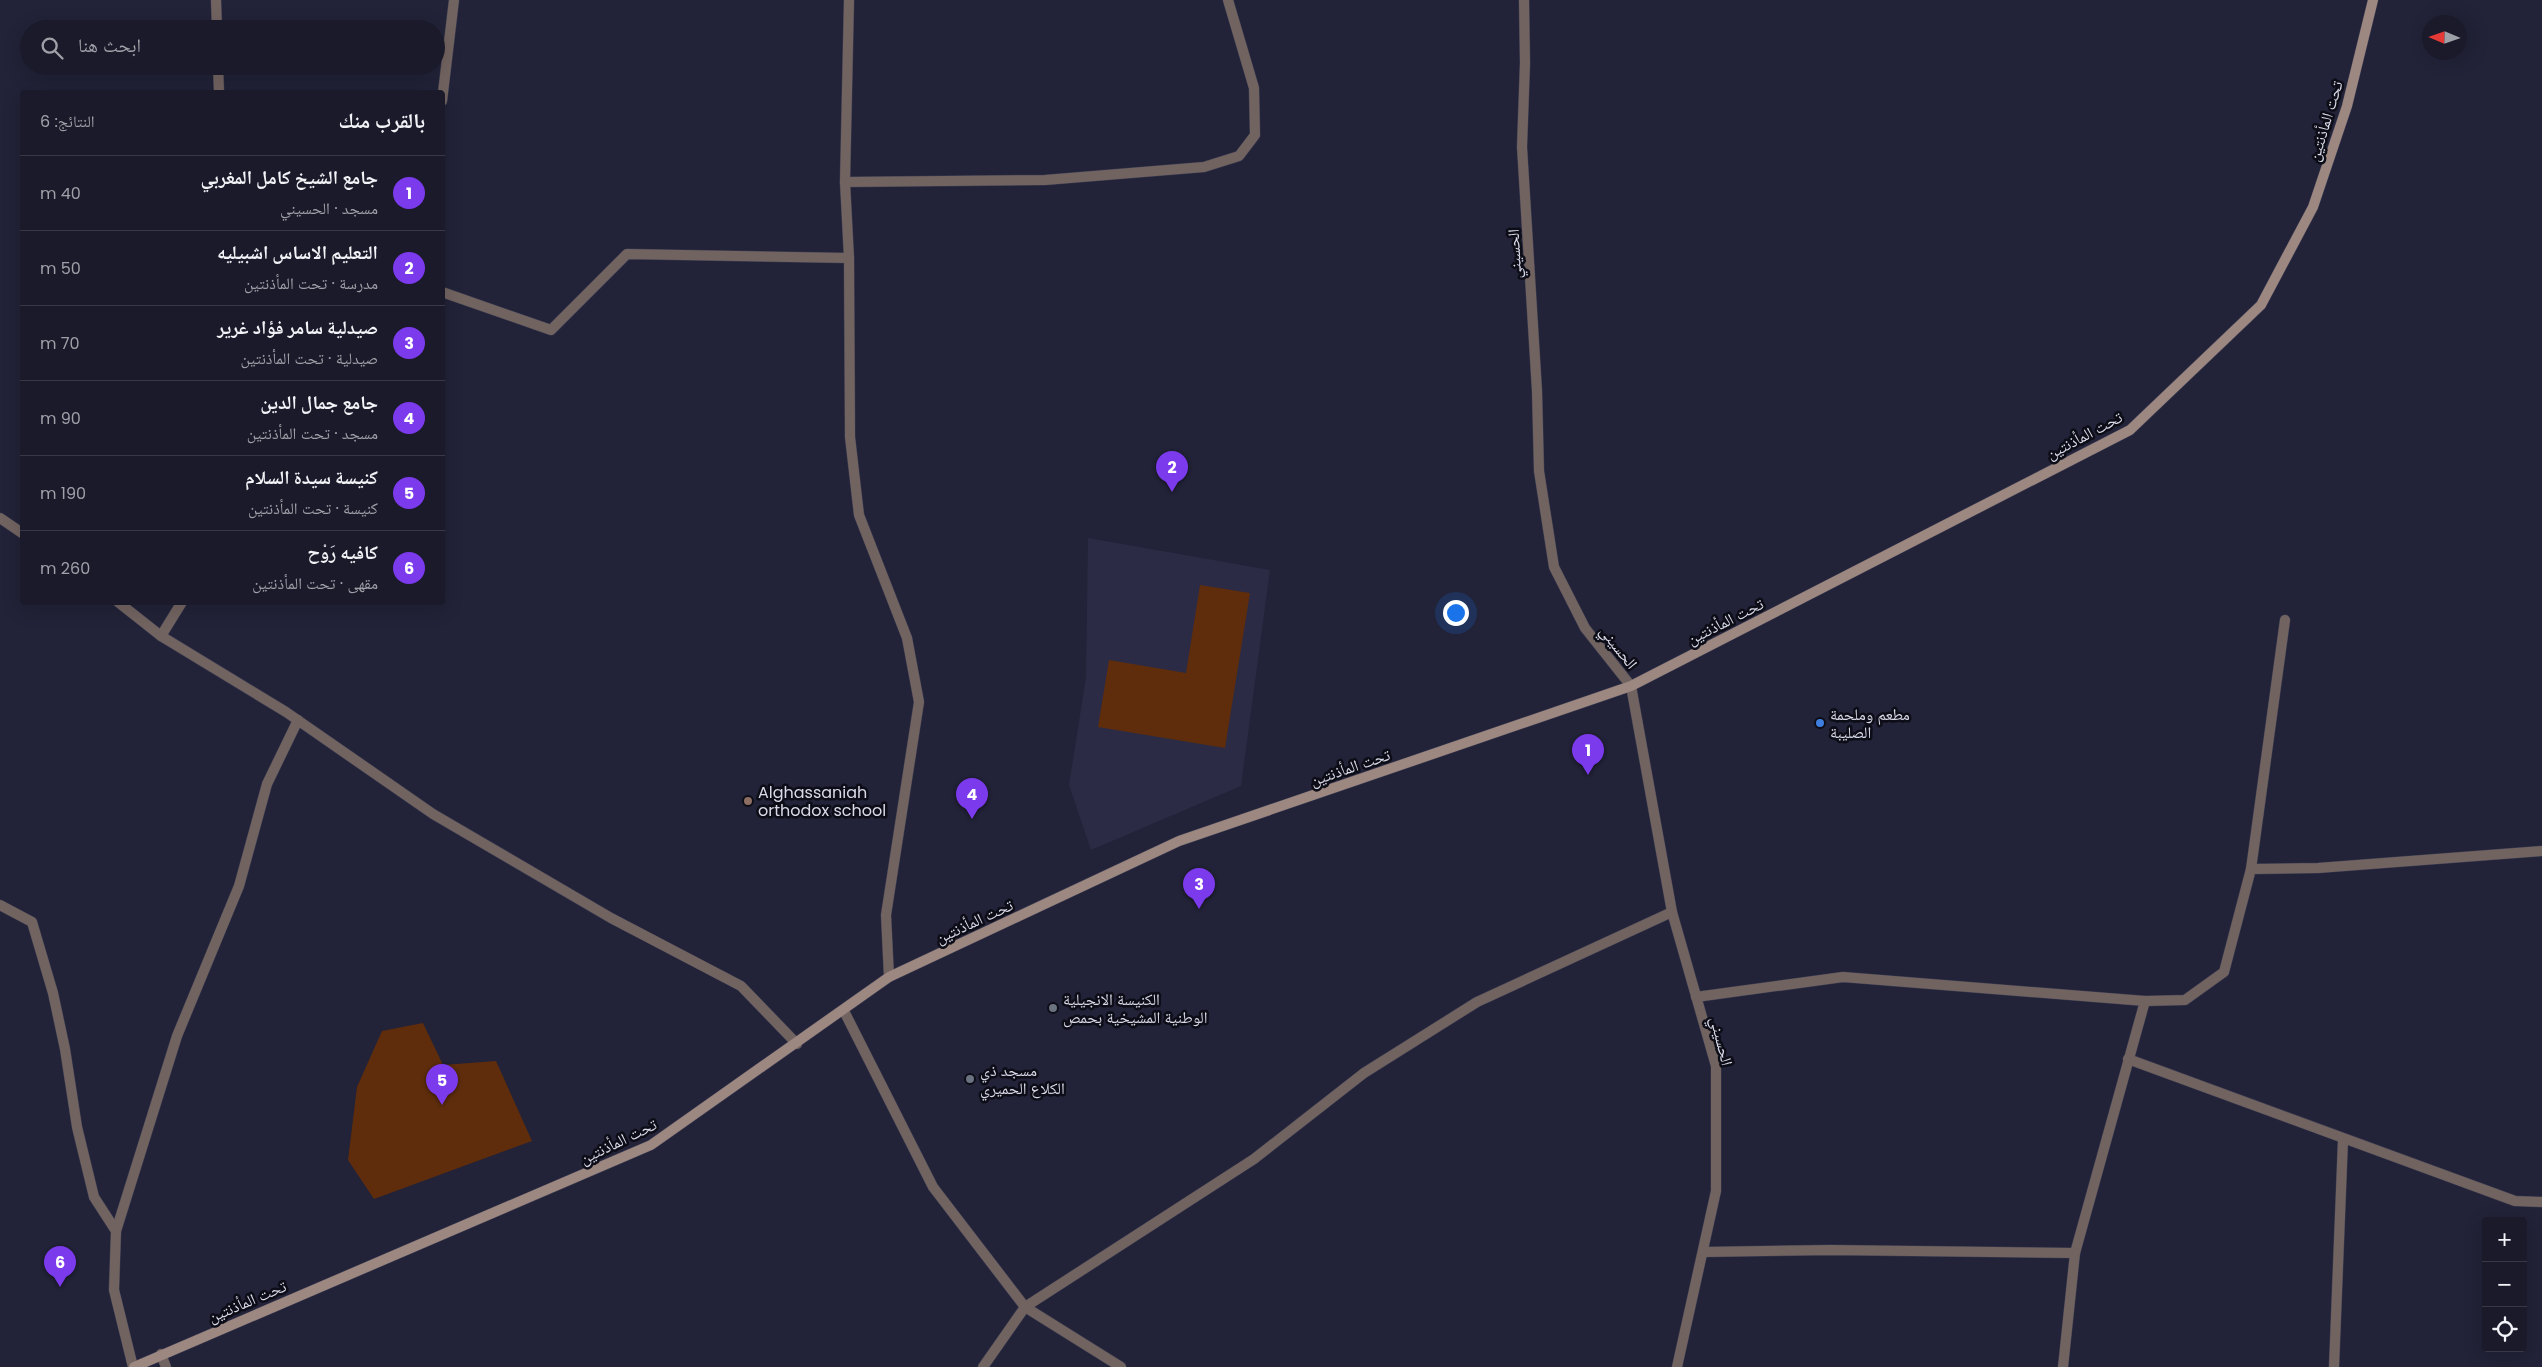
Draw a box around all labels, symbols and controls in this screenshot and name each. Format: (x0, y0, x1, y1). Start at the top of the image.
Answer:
north arrow (2422, 15, 2467, 60)
search box (20, 20, 445, 75)
text: ابحث هنا (78, 32, 141, 59)
icon: search (38, 34, 66, 62)
street label: تحت المأذنتين (2302, 78, 2349, 164)
text: بالقرب منك (339, 106, 425, 135)
text: النتائج: 6 (40, 110, 95, 133)
text: جامع الشيخ كامل المغربي (200, 164, 378, 191)
text: 40 m (40, 182, 81, 205)
text: 1 (406, 182, 412, 205)
text: مسجد · الحسيني (280, 197, 378, 220)
street label: الحسيني (1502, 228, 1528, 279)
text: التعلیم الاساس اشبیلیه (217, 239, 378, 266)
text: 50 m (40, 257, 81, 280)
text: 2 (404, 257, 414, 280)
text: مدرسة · تحت المأذنتين (244, 272, 378, 295)
text: صيدلية سامر فؤاد غرير (217, 314, 378, 341)
text: 70 m (40, 332, 80, 355)
text: 3 (404, 332, 414, 355)
text: صيدلية · تحت المأذنتين (241, 347, 378, 370)
text: جامع جمال الدين (260, 389, 378, 416)
street label: تحت المأذنتين (2042, 406, 2127, 465)
text: 90 m (40, 407, 81, 430)
text: 4 (404, 407, 414, 430)
text: مسجد · تحت المأذنتين (247, 422, 378, 445)
pin: 2 (1156, 451, 1188, 492)
text: كنيسة سيدة السلام (245, 464, 378, 491)
text: 190 m (40, 482, 86, 505)
text: 5 (404, 482, 414, 505)
text: كنيسة · تحت المأذنتين (248, 497, 378, 520)
text: كافيه رَوْح (307, 539, 378, 566)
text: 260 m (40, 557, 90, 580)
text: 6 (404, 557, 414, 580)
text: مقهى · تحت المأذنتين (252, 572, 378, 595)
street label: تحت المأذنتين (1683, 592, 1768, 651)
your location (1443, 600, 1469, 626)
street label: الحسيني (1593, 621, 1643, 675)
place label: مطعم وملحمة الصليبة (1830, 703, 1910, 744)
marker: مطعم وملحمة الصليبة (1814, 717, 1826, 729)
pin: 1 (1572, 734, 1604, 775)
street label: تحت المأذنتين (1307, 743, 1394, 792)
pin: 4 (956, 778, 988, 819)
place label: Alghassaniah orthodox school (758, 781, 886, 822)
marker: Alghassaniah orthodox school (742, 795, 754, 807)
pin: 3 (1183, 868, 1215, 909)
street label: تحت المأذنتين (932, 893, 1017, 949)
place label: الكنيسة الانجيلية الوطنية المشيخية بحمص (1063, 988, 1208, 1029)
marker: الكنيسة الانجيلية الوطنية المشيخية بحمص (1047, 1002, 1059, 1014)
street label: الحسيني (1703, 1014, 1739, 1068)
place label: مسجد ذي الكلاع الحميري (980, 1059, 1065, 1101)
pin: 5 (426, 1064, 458, 1105)
marker: مسجد ذي الكلاع الحميري (964, 1073, 976, 1085)
street label: تحت المأذنتين (576, 1113, 661, 1170)
map controls (2482, 1217, 2527, 1352)
button: + (2482, 1217, 2527, 1262)
pin: 6 (44, 1246, 76, 1287)
button: − (2482, 1262, 2527, 1307)
street label: تحت المأذنتين (204, 1274, 290, 1328)
button: locate (2482, 1307, 2527, 1352)

